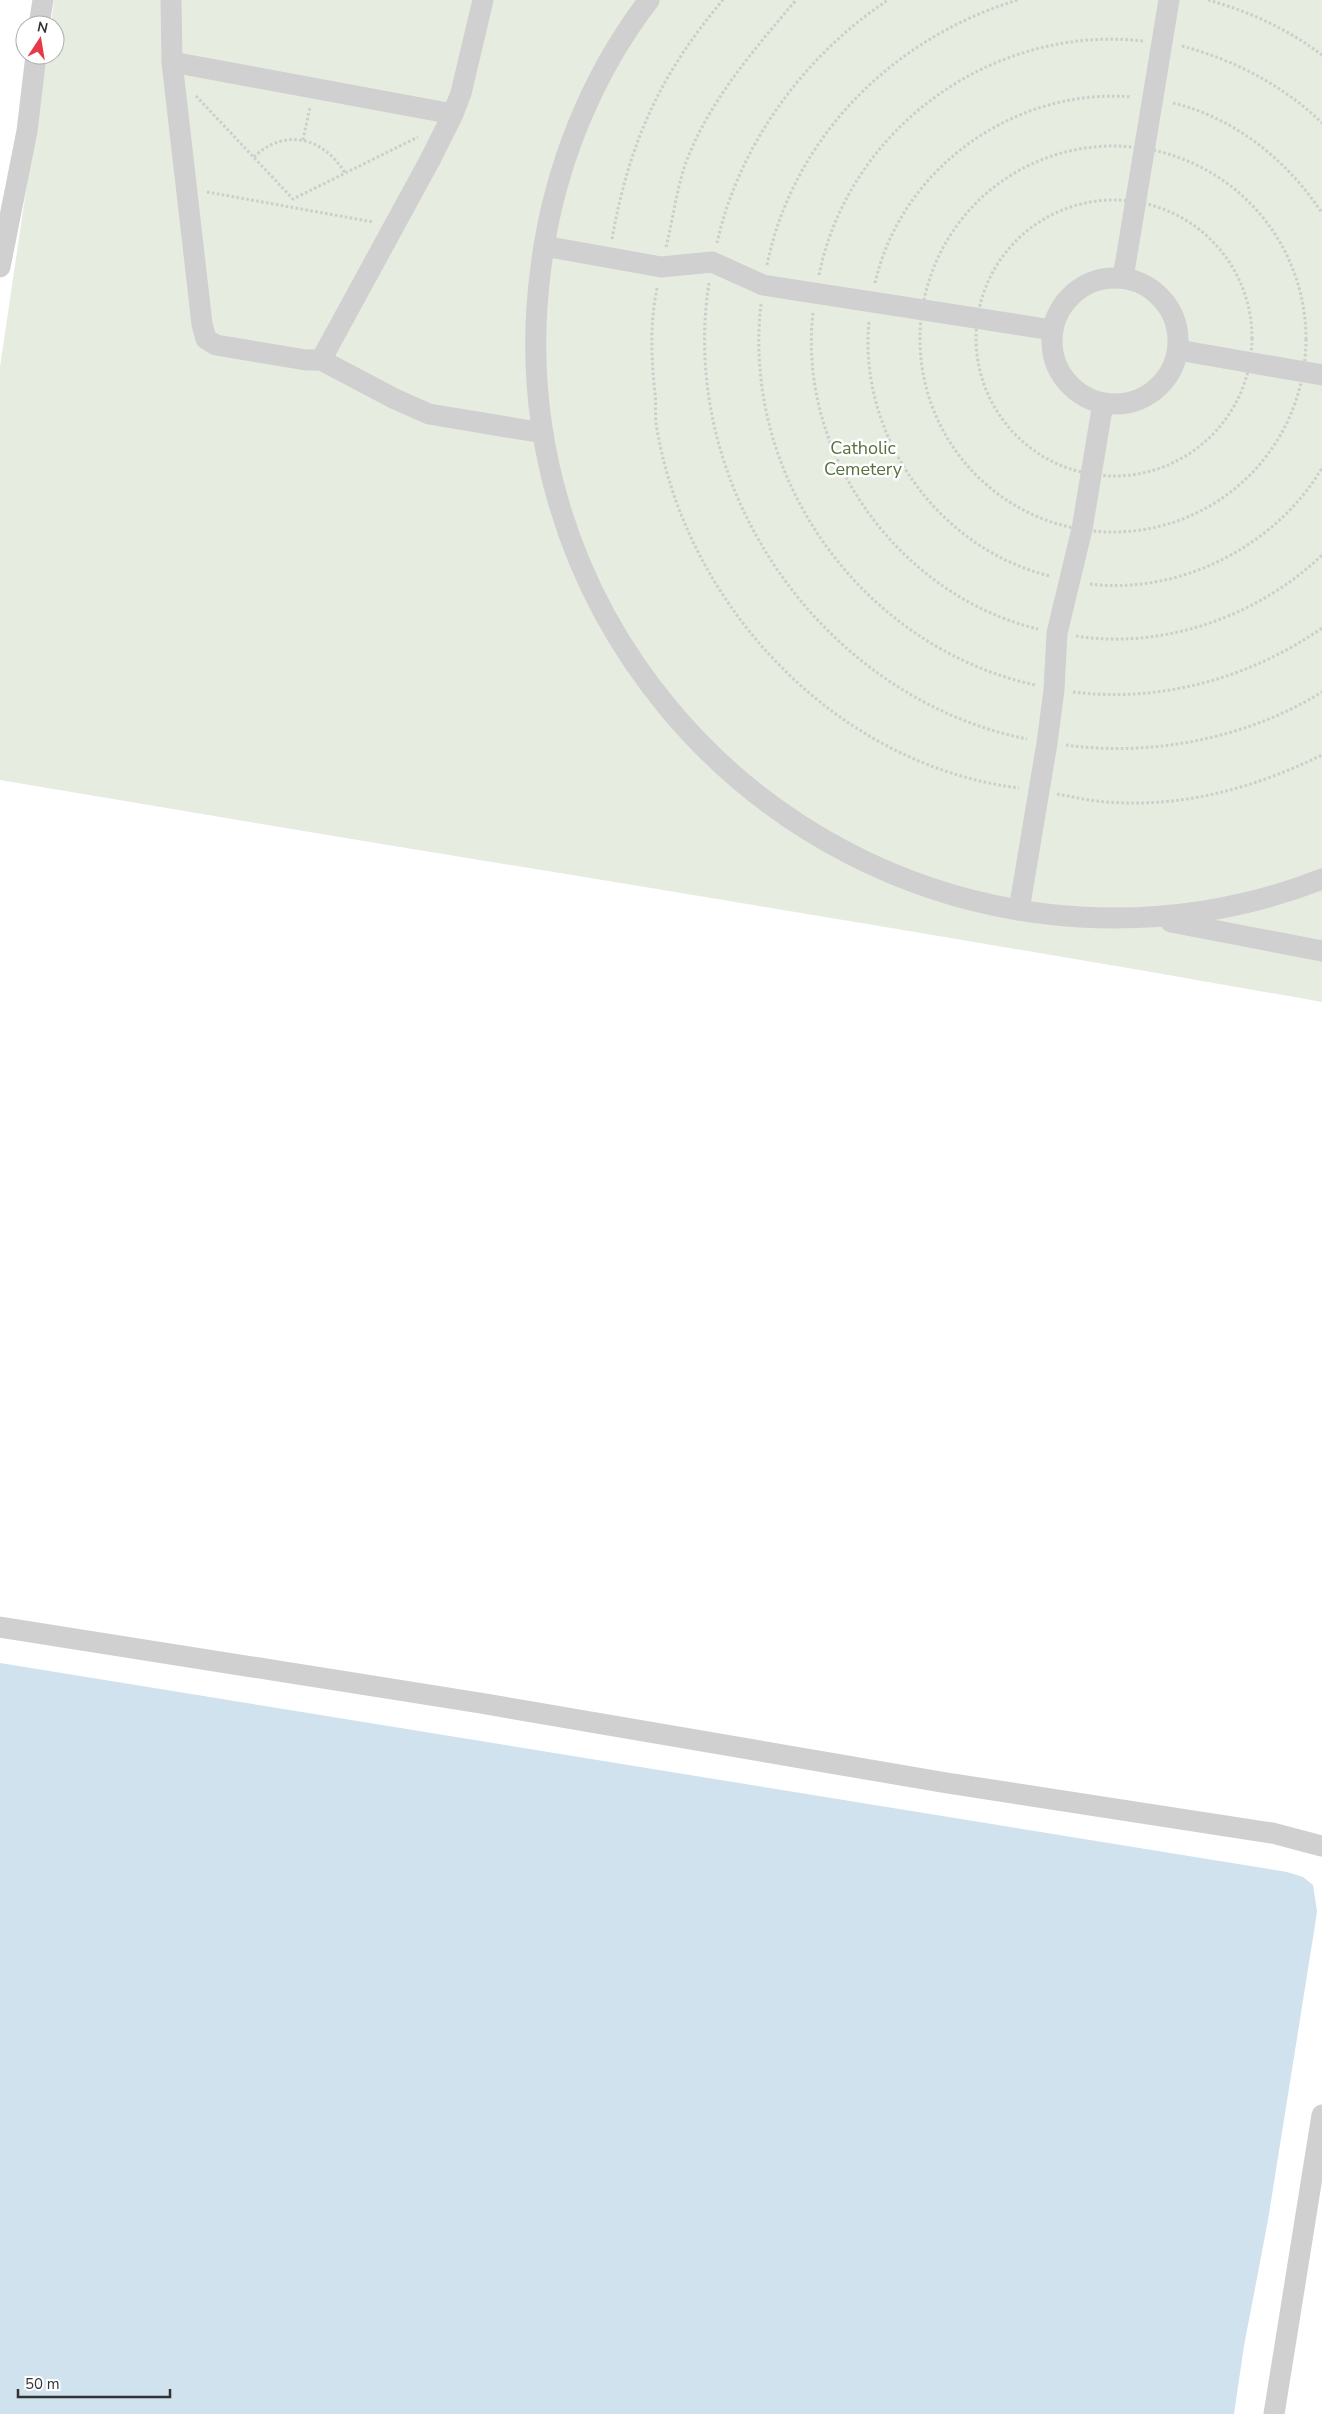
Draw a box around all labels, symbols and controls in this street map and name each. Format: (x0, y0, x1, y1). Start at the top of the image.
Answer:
north arrow (15, 15, 65, 65)
text: N (35, 17, 50, 38)
park label: Catholic Cemetery (824, 436, 903, 481)
scale bar (18, 2366, 170, 2398)
text: 50 m (25, 2374, 60, 2394)

